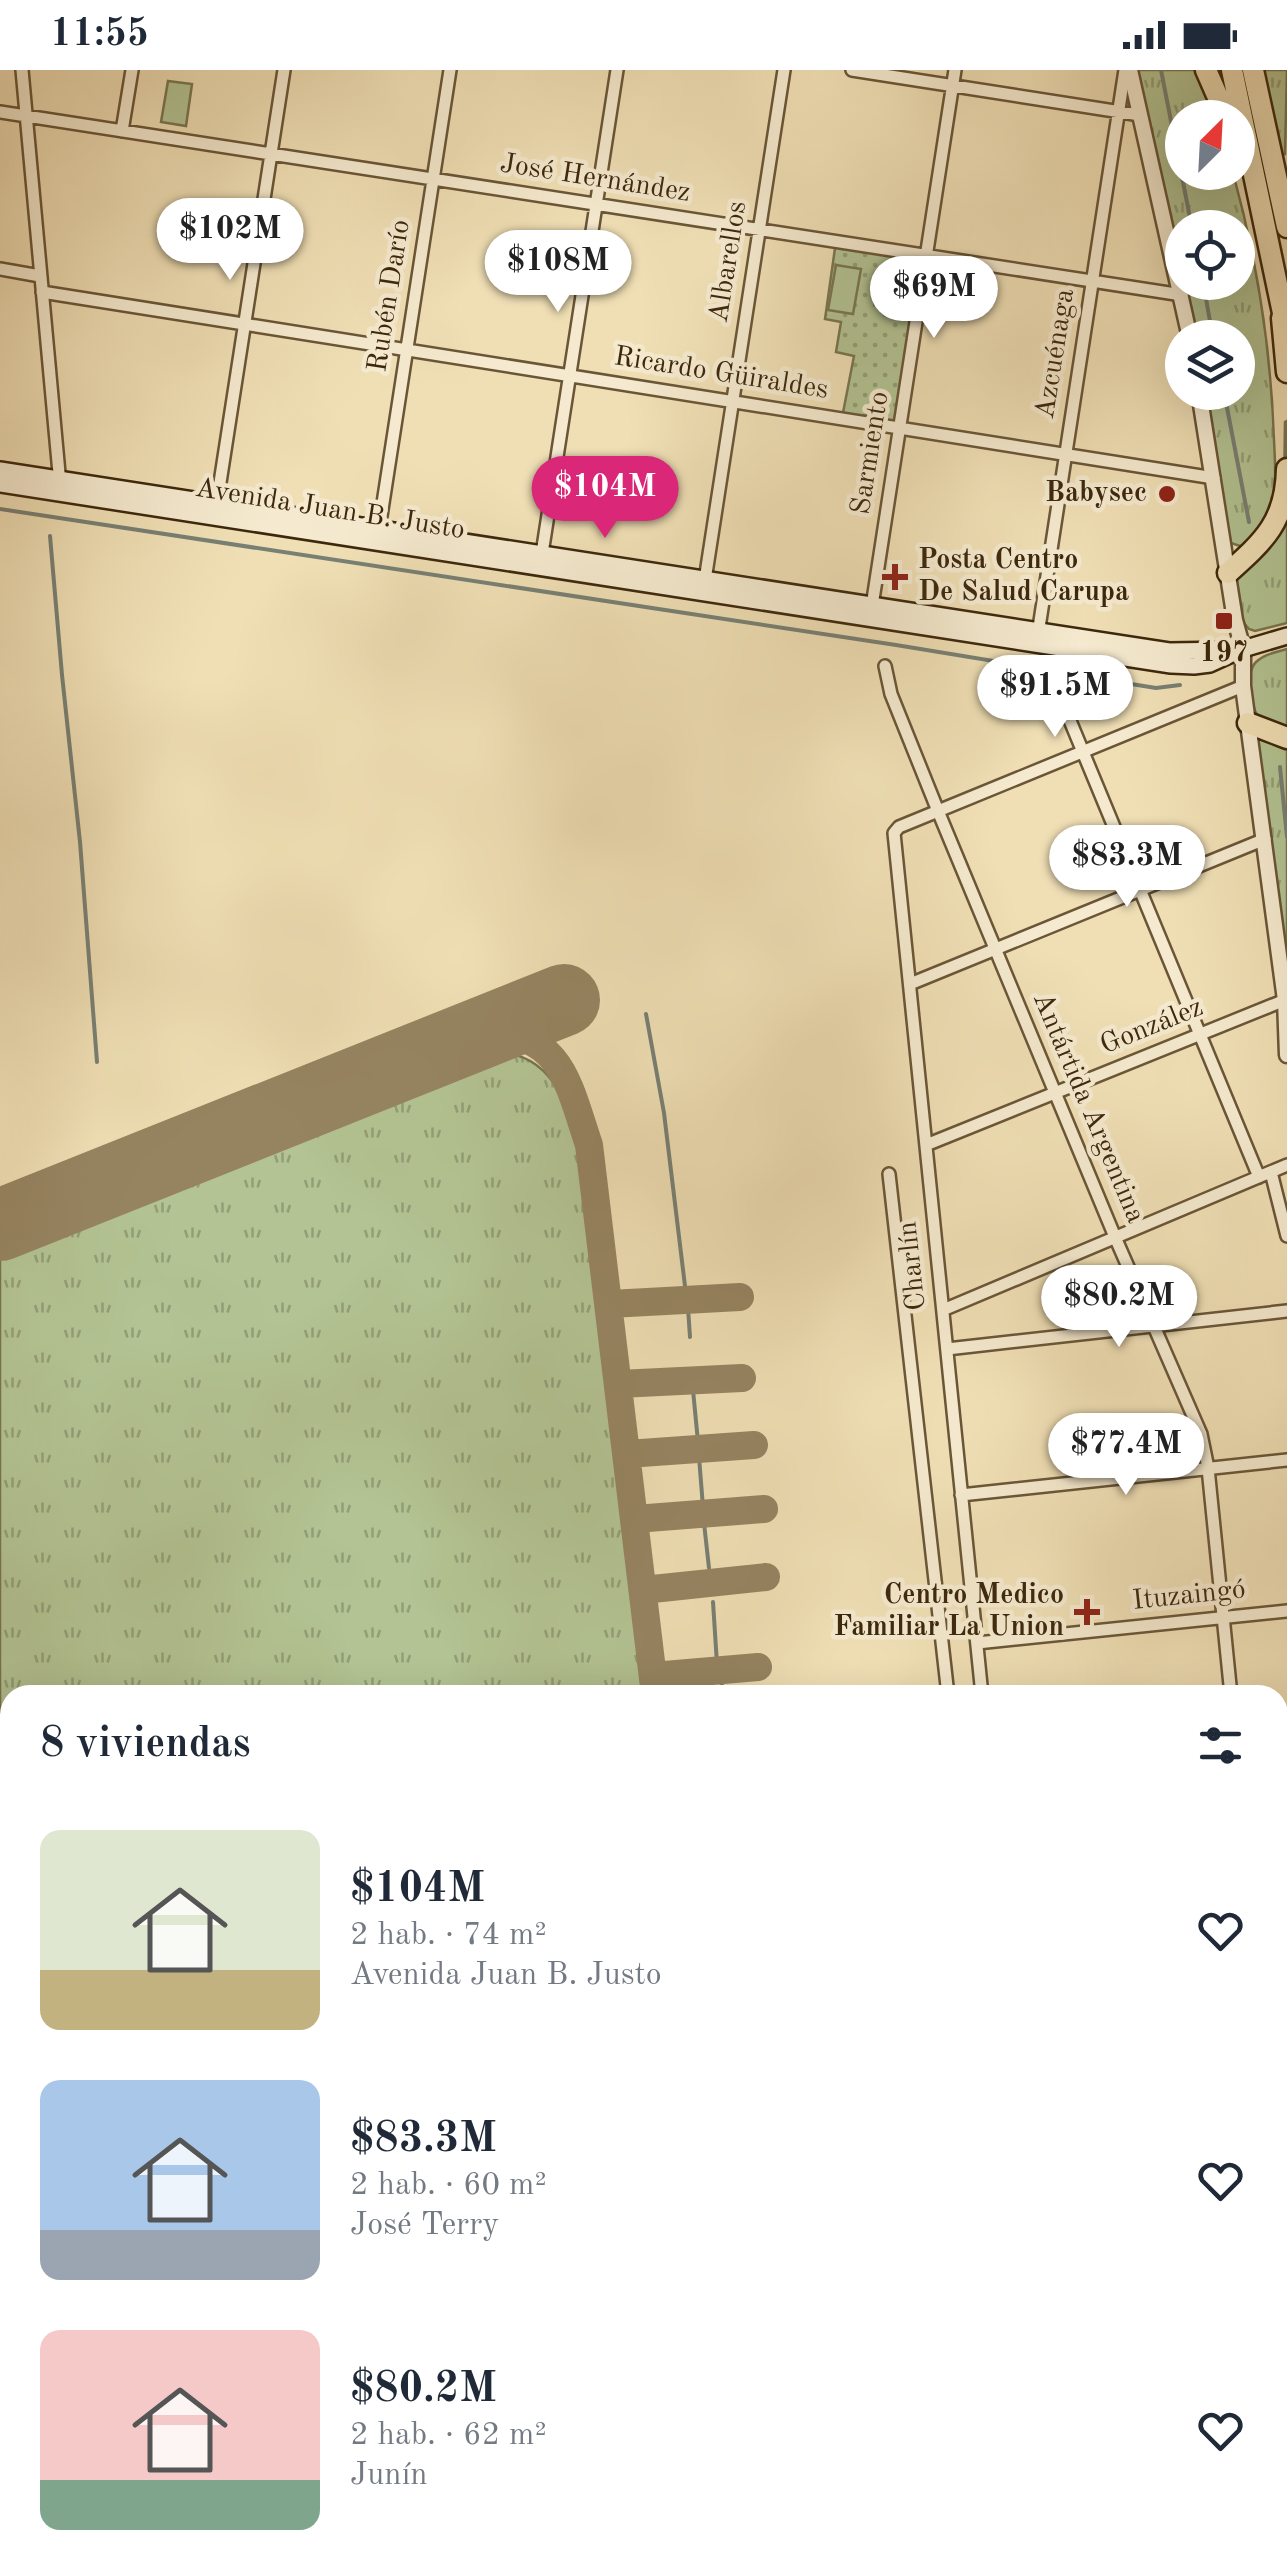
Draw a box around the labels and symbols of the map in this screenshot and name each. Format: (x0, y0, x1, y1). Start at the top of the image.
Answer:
north arrow (1165, 100, 1255, 190)
street label: José Hernández (498, 150, 692, 208)
pin: $102M (160, 198, 300, 283)
street label: Albarellos (706, 199, 752, 325)
street label: Rubén Darío (364, 218, 416, 374)
pin: $108M (488, 230, 628, 315)
pin: $69M (875, 256, 993, 341)
street label: Azcuénaga (1032, 287, 1080, 421)
street label: Ricardo Güiraldes (612, 343, 830, 405)
street label: Sarmiento (847, 389, 895, 517)
pin: $104M (535, 456, 675, 541)
street label: Avenida Juan B. Justo (193, 475, 467, 545)
place label: Babysec (1045, 480, 1147, 508)
marker: Babysec (1156, 483, 1178, 505)
place label: Posta Centro De Salud Carupa (918, 547, 1129, 607)
marker: Posta Centro De Salud Carupa (882, 564, 908, 590)
marker: 197 (1213, 610, 1235, 632)
place label: 197 (1200, 640, 1248, 668)
pin: $91.5M (974, 655, 1136, 740)
pin: $83.3M (1046, 825, 1208, 910)
street label: Antártida Argentina (1027, 989, 1149, 1228)
street label: González (1097, 994, 1207, 1060)
street label: Charlín (894, 1220, 932, 1312)
pin: $80.2M (1038, 1265, 1200, 1350)
pin: $77.4M (1045, 1413, 1207, 1498)
street label: Ituzaingó (1131, 1576, 1247, 1616)
place label: Centro Medico Familiar La Union (834, 1582, 1064, 1642)
marker: Centro Medico Familiar La Union (1074, 1599, 1100, 1625)

